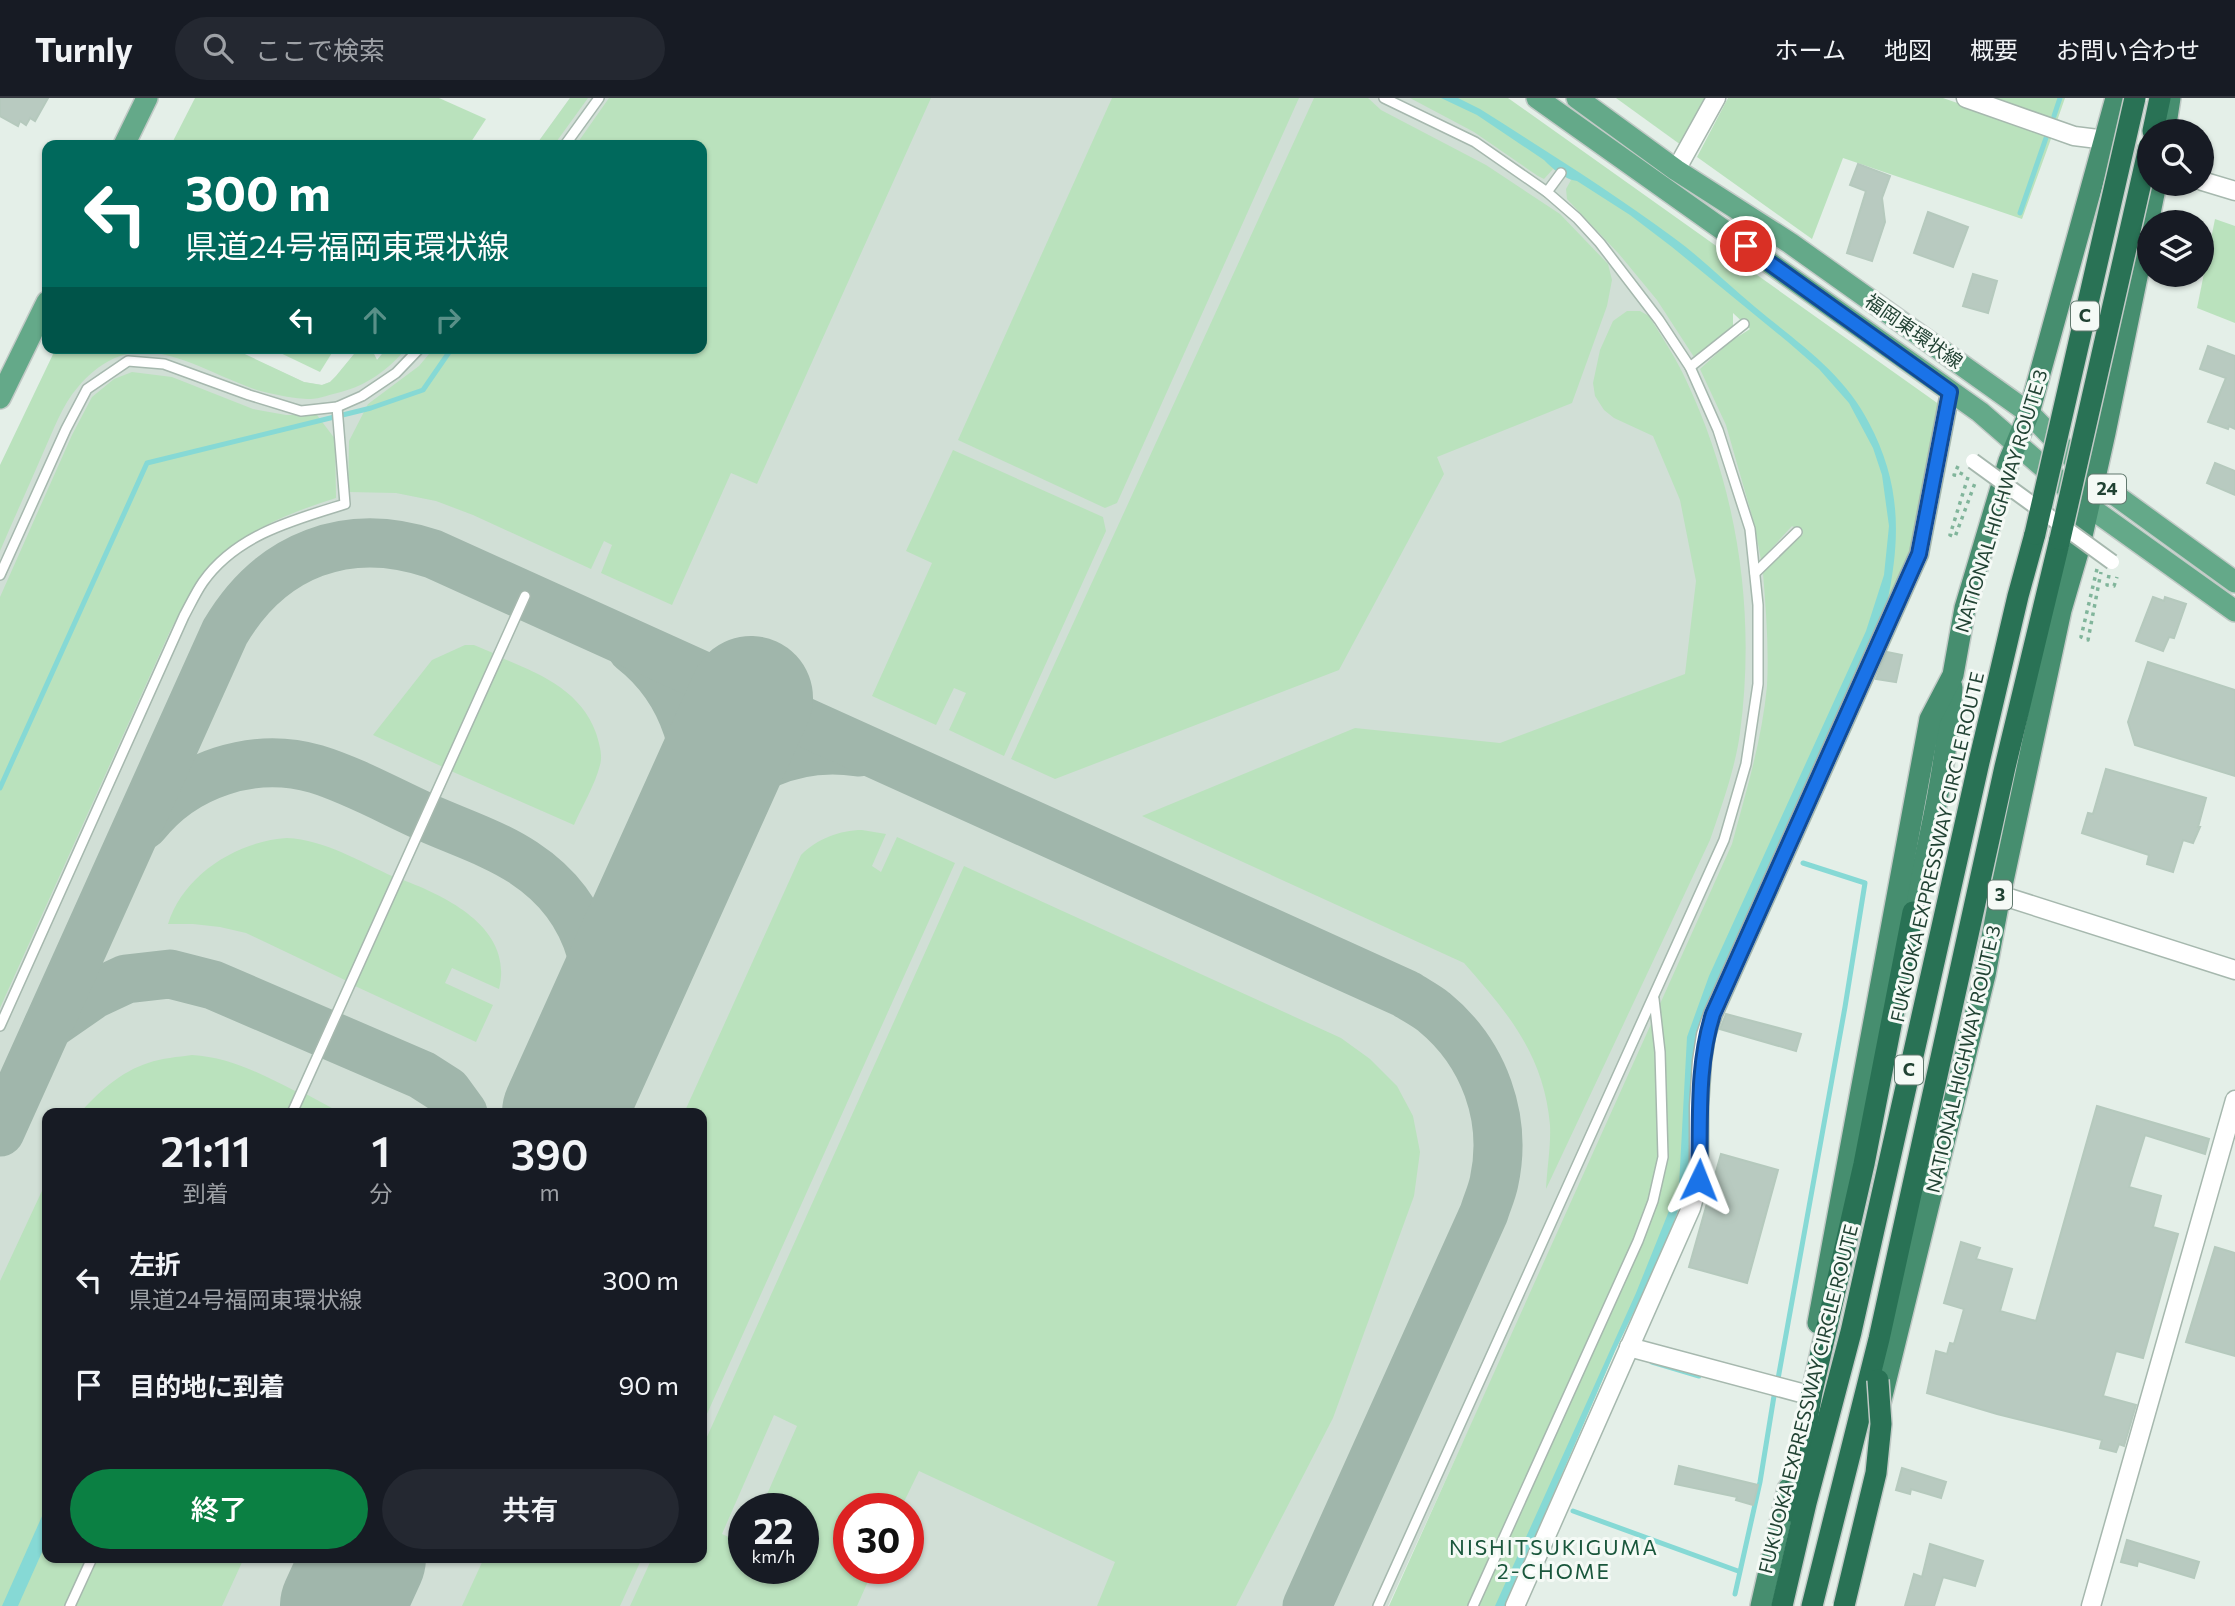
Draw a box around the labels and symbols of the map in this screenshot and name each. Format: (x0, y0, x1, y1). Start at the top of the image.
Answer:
pin (1716, 216, 1776, 276)
street label: 福岡東環状線 (1861, 288, 1968, 373)
road number: C (2071, 302, 2099, 330)
street label: NATIONAL HIGHWAY ROUTE 3 (1950, 367, 2052, 635)
road number: 24 (2088, 474, 2126, 503)
street label: FUKUOKA EXPRESSWAY CIRCLE ROUTE (1885, 670, 1988, 1024)
road number: 3 (1988, 880, 2012, 910)
street label: NATIONAL HIGHWAY ROUTE 3 (1921, 923, 2005, 1195)
road number: C (1895, 1056, 1923, 1085)
position arrow (1662, 1143, 1736, 1217)
street label: FUKUOKA EXPRESSWAY CIRCLE ROUTE (1753, 1222, 1862, 1576)
speed limit sign: 30 (833, 1493, 924, 1584)
district label: NISHITSUKIGUMA 2-CHOME (1449, 1534, 1659, 1583)

